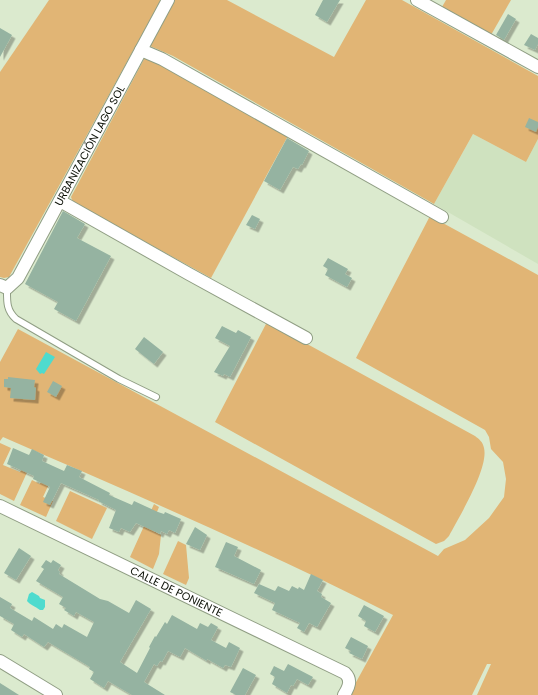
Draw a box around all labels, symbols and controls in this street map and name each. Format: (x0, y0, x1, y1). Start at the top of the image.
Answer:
street label: URBANIZACIÓN LAGO SOL (50, 82, 129, 209)
street label: CALLE DE PONIENTE (128, 562, 225, 621)

